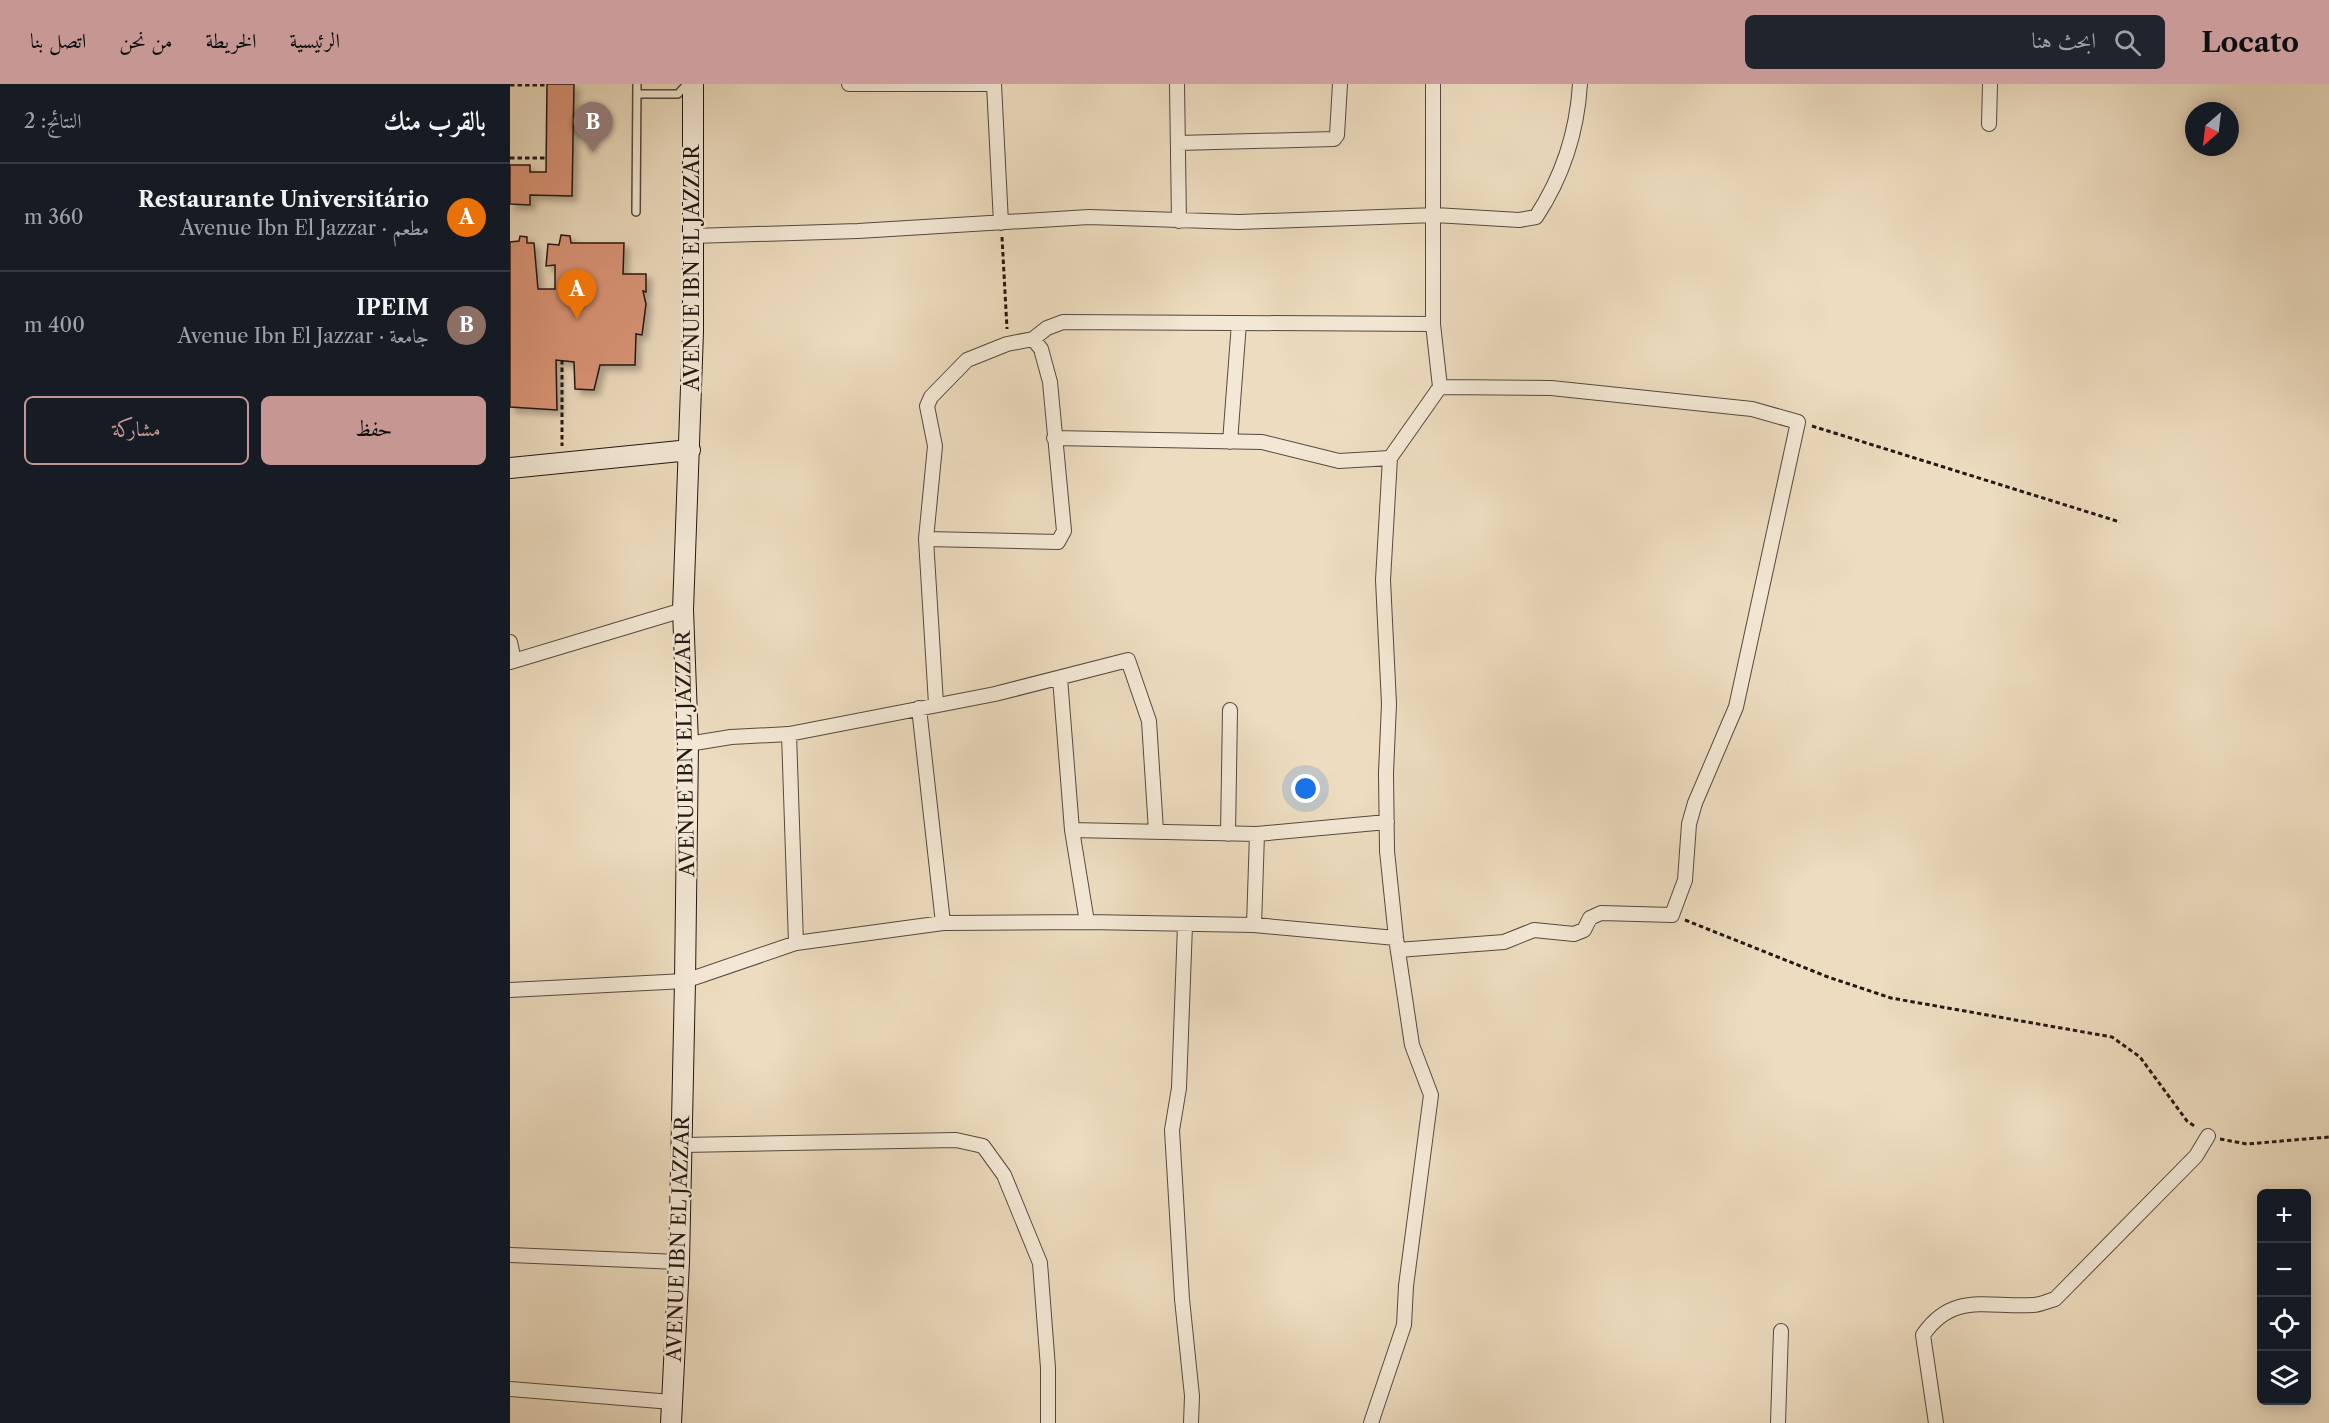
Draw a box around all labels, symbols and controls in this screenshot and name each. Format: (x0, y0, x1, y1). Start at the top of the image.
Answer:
search box (1745, 15, 2165, 69)
text: Locato (2201, 25, 2299, 59)
icon: search (2111, 26, 2144, 59)
text: ابحث هنا (2032, 27, 2096, 54)
text: اتصل بنا (30, 28, 86, 53)
text: من نحن (119, 28, 172, 53)
text: الخريطة (205, 28, 257, 53)
text: الرئيسية (290, 28, 340, 53)
north arrow (2185, 102, 2239, 156)
pin: B (574, 103, 613, 152)
text: بالقرب منك (383, 105, 486, 137)
text: النتائج: 2 (24, 109, 82, 133)
street label: AVENUE IBN EL JAZZAR (680, 144, 704, 392)
text: Restaurante Universitário (138, 186, 429, 213)
text: 360 m (24, 205, 83, 229)
text: A (459, 205, 474, 229)
text: مطعم · Avenue Ibn El Jazzar (180, 216, 429, 240)
pin: A (558, 270, 596, 319)
text: IPEIM (356, 294, 429, 321)
text: 400 m (24, 313, 85, 337)
text: B (459, 313, 474, 337)
text: جامعة · Avenue Ibn El Jazzar (177, 324, 429, 348)
button: مشاركة (24, 396, 249, 465)
button: حفظ (261, 396, 486, 465)
street label: AVENUE IBN EL JAZZAR (671, 629, 699, 878)
your location (1291, 774, 1320, 803)
street label: AVENUE IBN EL JAZZAR (662, 1114, 694, 1363)
map controls (2257, 1189, 2311, 1405)
button: + (2257, 1189, 2311, 1243)
button: − (2257, 1243, 2311, 1297)
button: locate (2257, 1297, 2311, 1351)
button: layers (2257, 1351, 2311, 1405)

